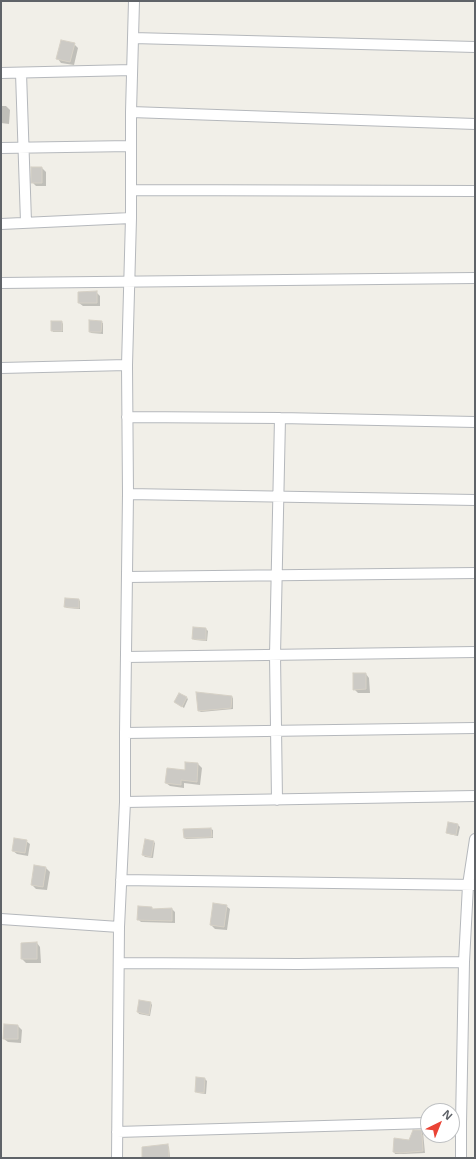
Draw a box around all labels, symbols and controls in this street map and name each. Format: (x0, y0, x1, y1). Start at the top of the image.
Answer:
north arrow (420, 1103, 460, 1143)
text: N (439, 1106, 456, 1123)

